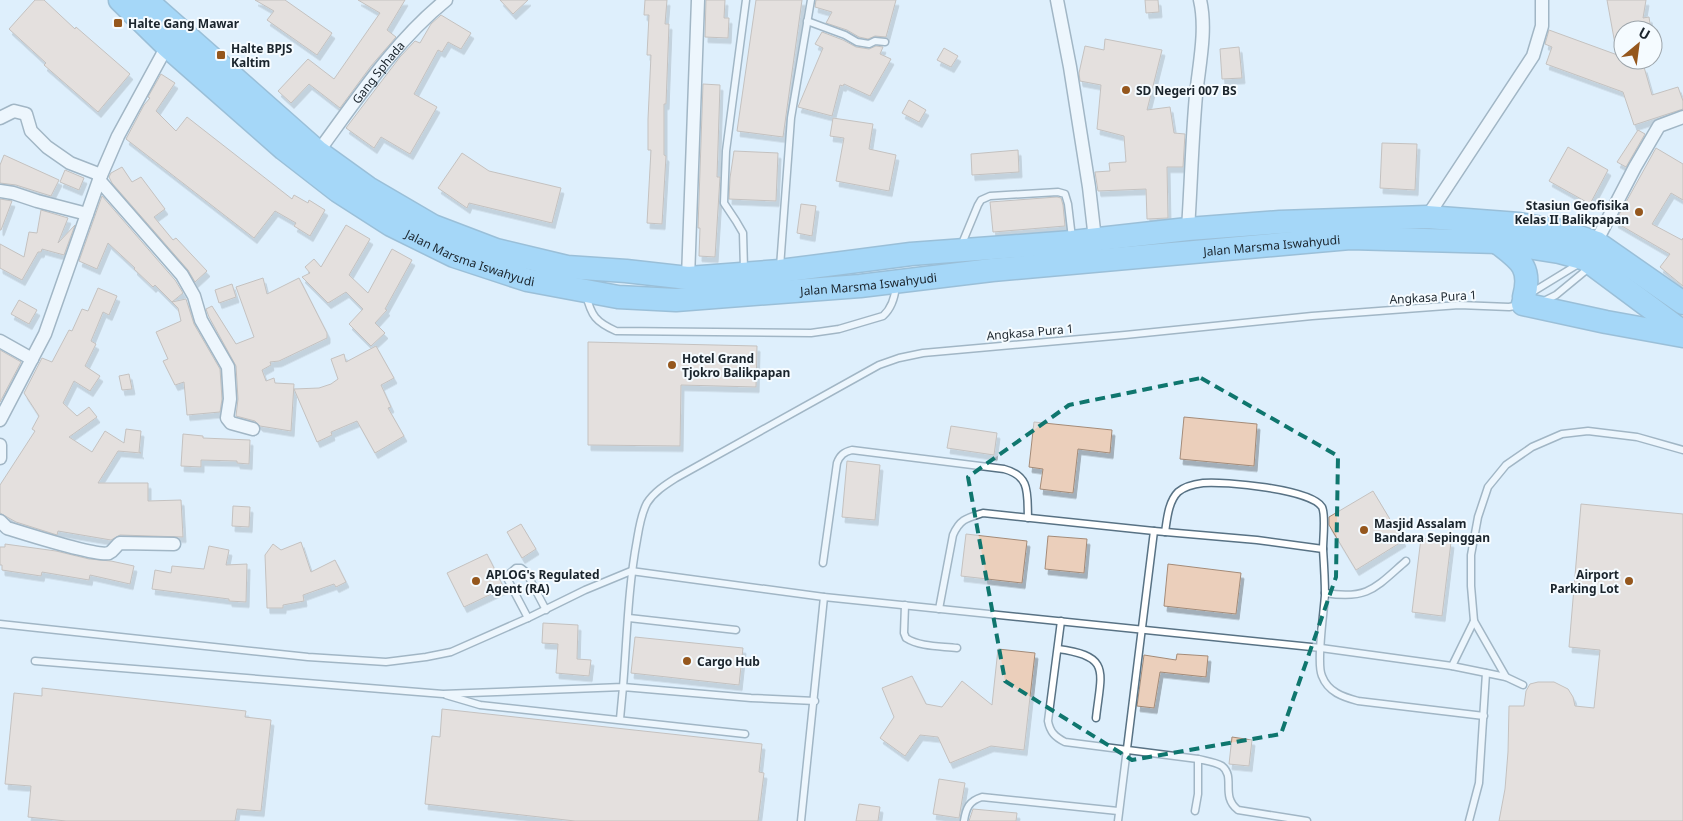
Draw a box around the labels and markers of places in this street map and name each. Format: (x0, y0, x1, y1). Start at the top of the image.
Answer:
place label: Halte Gang Mawar (128, 15, 240, 32)
marker: Halte Gang Mawar (112, 17, 124, 29)
place label: Halte BPJS Kaltim (231, 40, 293, 71)
marker: Halte BPJS Kaltim (215, 49, 227, 61)
place label: SD Negeri 007 BS (1136, 82, 1237, 99)
marker: SD Negeri 007 BS (1120, 84, 1132, 96)
place label: Stasiun Geofisika Kelas II Balikpapan (1514, 197, 1629, 228)
marker: Stasiun Geofisika Kelas II Balikpapan (1633, 206, 1645, 218)
place label: Hotel Grand Tjokro Balikpapan (682, 350, 790, 381)
marker: Hotel Grand Tjokro Balikpapan (666, 359, 678, 371)
place label: Masjid Assalam Bandara Sepinggan (1374, 515, 1490, 546)
marker: Masjid Assalam Bandara Sepinggan (1358, 524, 1370, 536)
place label: APLOG's Regulated Agent (RA) (486, 566, 600, 597)
place label: Airport Parking Lot (1550, 566, 1619, 597)
marker: APLOG's Regulated Agent (RA) (470, 575, 482, 587)
marker: Airport Parking Lot (1623, 575, 1635, 587)
place label: Cargo Hub (697, 653, 760, 670)
marker: Cargo Hub (681, 655, 693, 667)

